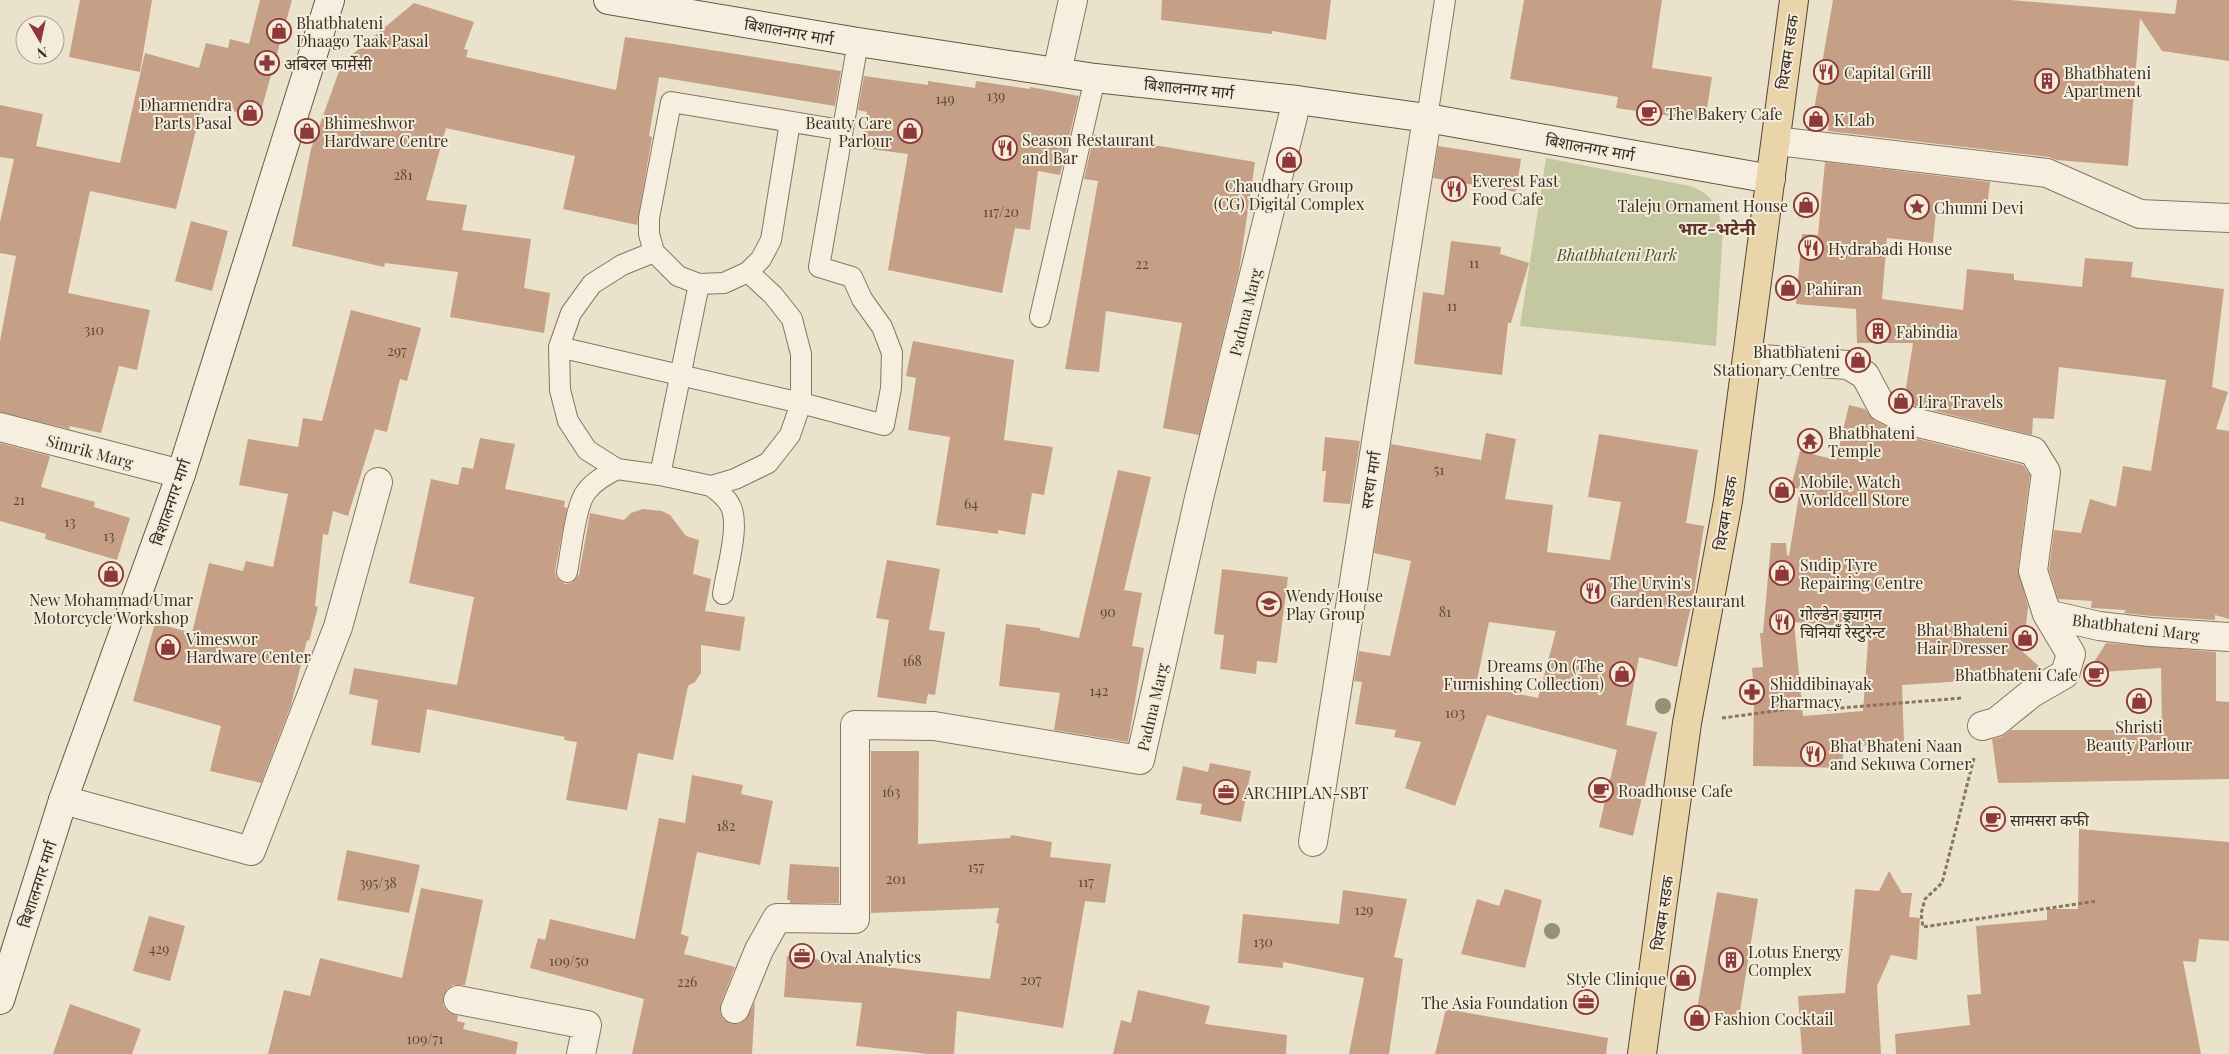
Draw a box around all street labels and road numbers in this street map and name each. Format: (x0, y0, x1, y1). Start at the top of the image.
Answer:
street label: बिशालनगर मार्ग (743, 13, 836, 49)
street label: थिरबम सडक (1771, 13, 1803, 91)
street label: बिशालनगर मार्ग (1143, 73, 1236, 103)
street label: बिशालनगर मार्ग (1544, 129, 1637, 165)
street label: Padma Marg (1224, 265, 1266, 358)
street label: Simrik Marg (44, 429, 136, 473)
street label: सरधा मार्ग (1355, 449, 1385, 510)
street label: बिशालनगर मार्ग (145, 455, 195, 548)
street label: थिरबम सडक (1709, 473, 1741, 552)
street label: Bhatbhateni Marg (2071, 609, 2202, 645)
street label: Padma Marg (1132, 660, 1172, 753)
street label: बिशालनगर मार्ग (13, 837, 61, 930)
street label: थिरबम सडक (1646, 874, 1678, 952)

